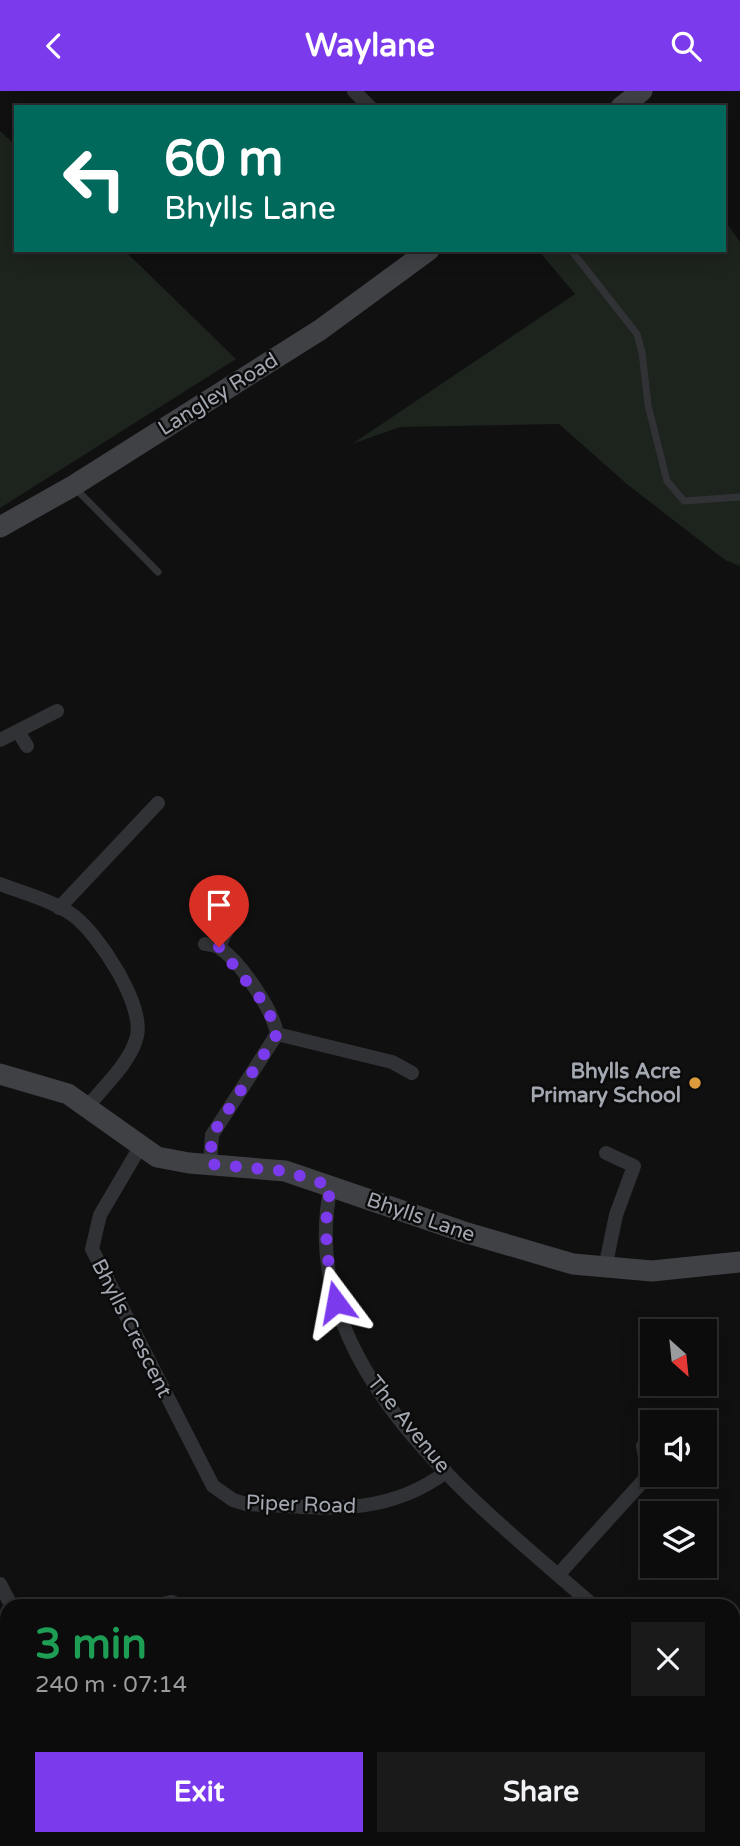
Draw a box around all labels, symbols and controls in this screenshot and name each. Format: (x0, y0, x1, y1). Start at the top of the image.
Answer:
icon: back (35, 27, 73, 65)
text: Waylane (305, 27, 435, 65)
icon: search (667, 27, 705, 65)
text: 60 m (164, 130, 283, 189)
icon: left (49, 133, 140, 224)
text: Bhylls Lane (164, 190, 336, 228)
street label: Langley Road (154, 348, 283, 441)
pin (189, 875, 249, 947)
icon: arrive (200, 886, 238, 924)
place label: Bhylls Acre Primary School (530, 1059, 681, 1108)
marker: Bhylls Acre Primary School (687, 1075, 703, 1091)
street label: Bhylls Lane (363, 1187, 478, 1248)
street label: Bhylls Crescent (86, 1255, 177, 1402)
position arrow (299, 1265, 373, 1339)
north arrow (640, 1319, 718, 1397)
map controls (640, 1319, 717, 1578)
street label: The Avenue (362, 1371, 456, 1478)
button: sound (640, 1410, 717, 1487)
street label: Piper Road (245, 1490, 357, 1519)
button: layers (640, 1501, 717, 1578)
text: 3 min (35, 1619, 147, 1670)
button: close (631, 1622, 705, 1696)
text: 240 m · 07:14 (35, 1671, 187, 1699)
button: Exit (35, 1752, 363, 1832)
button: Share (377, 1752, 705, 1832)

